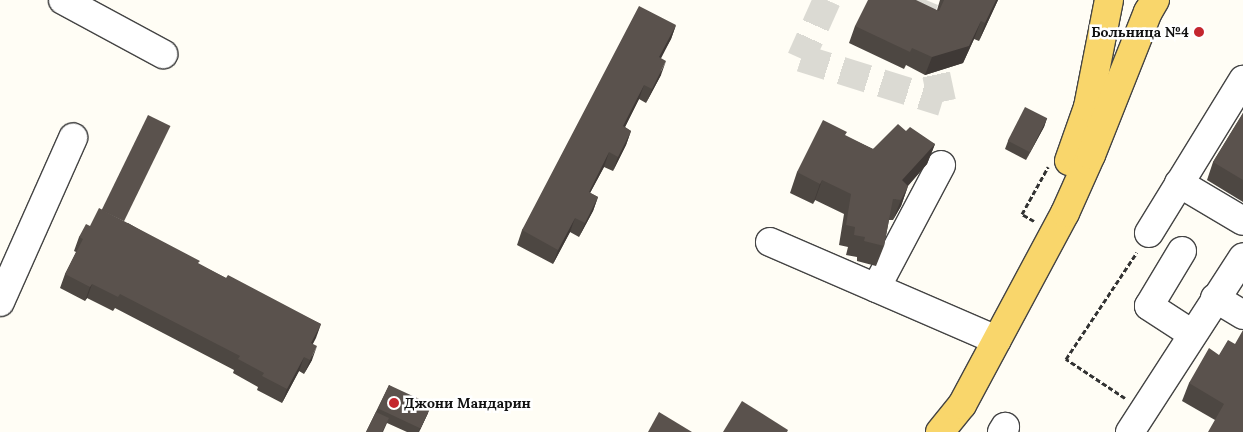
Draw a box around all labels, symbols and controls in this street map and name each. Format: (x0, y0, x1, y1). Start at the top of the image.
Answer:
place label: Больница №4 (1091, 24, 1189, 40)
marker: Больница №4 (1193, 26, 1205, 38)
place label: Джони Мандарин (404, 395, 531, 411)
marker: Джони Мандарин (388, 397, 400, 409)

